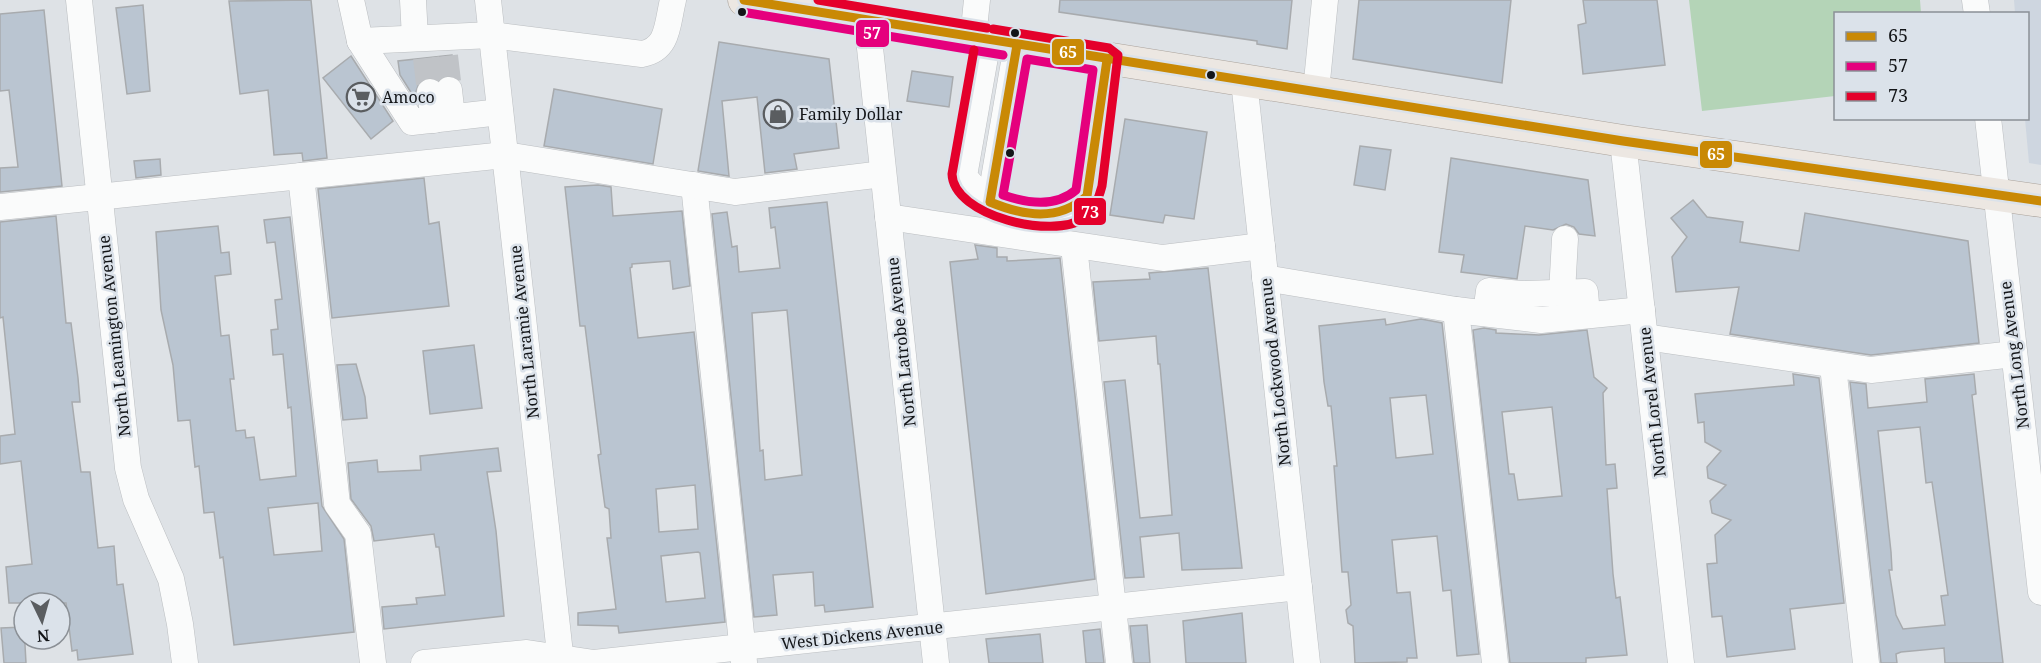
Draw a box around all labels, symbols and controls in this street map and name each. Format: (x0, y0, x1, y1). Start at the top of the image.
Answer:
unlabelled marker (736, 6, 748, 18)
legend (1834, 12, 2029, 120)
line badge: 57 (855, 19, 890, 48)
text: 57 (863, 22, 881, 44)
text: 65 (1888, 23, 1908, 47)
unlabelled marker (1009, 27, 1021, 39)
line badge: 65 (1051, 38, 1085, 66)
text: 65 (1059, 41, 1077, 63)
text: 57 (1888, 53, 1908, 77)
unlabelled marker (1205, 69, 1217, 81)
supermarket icon: Amoco (345, 81, 377, 113)
text: 73 (1888, 83, 1908, 107)
place label: Amoco (382, 86, 435, 108)
shop icon: Family Dollar (762, 98, 794, 130)
place label: Family Dollar (799, 103, 903, 125)
line badge: 65 (1699, 140, 1733, 169)
text: 65 (1707, 143, 1725, 165)
unlabelled marker (1004, 147, 1016, 159)
line badge: 73 (1073, 197, 1107, 226)
text: 73 (1081, 201, 1099, 223)
street label: North Leamington Avenue (92, 234, 136, 438)
street label: North Laramie Avenue (504, 244, 544, 420)
street label: North Latrobe Avenue (881, 256, 921, 428)
street label: North Lockwood Avenue (1254, 277, 1296, 467)
street label: North Long Avenue (1994, 280, 2034, 430)
street label: North Lorel Avenue (1633, 326, 1671, 478)
north arrow (12, 591, 72, 651)
street label: West Dickens Avenue (780, 616, 944, 654)
text: N (36, 624, 51, 647)

